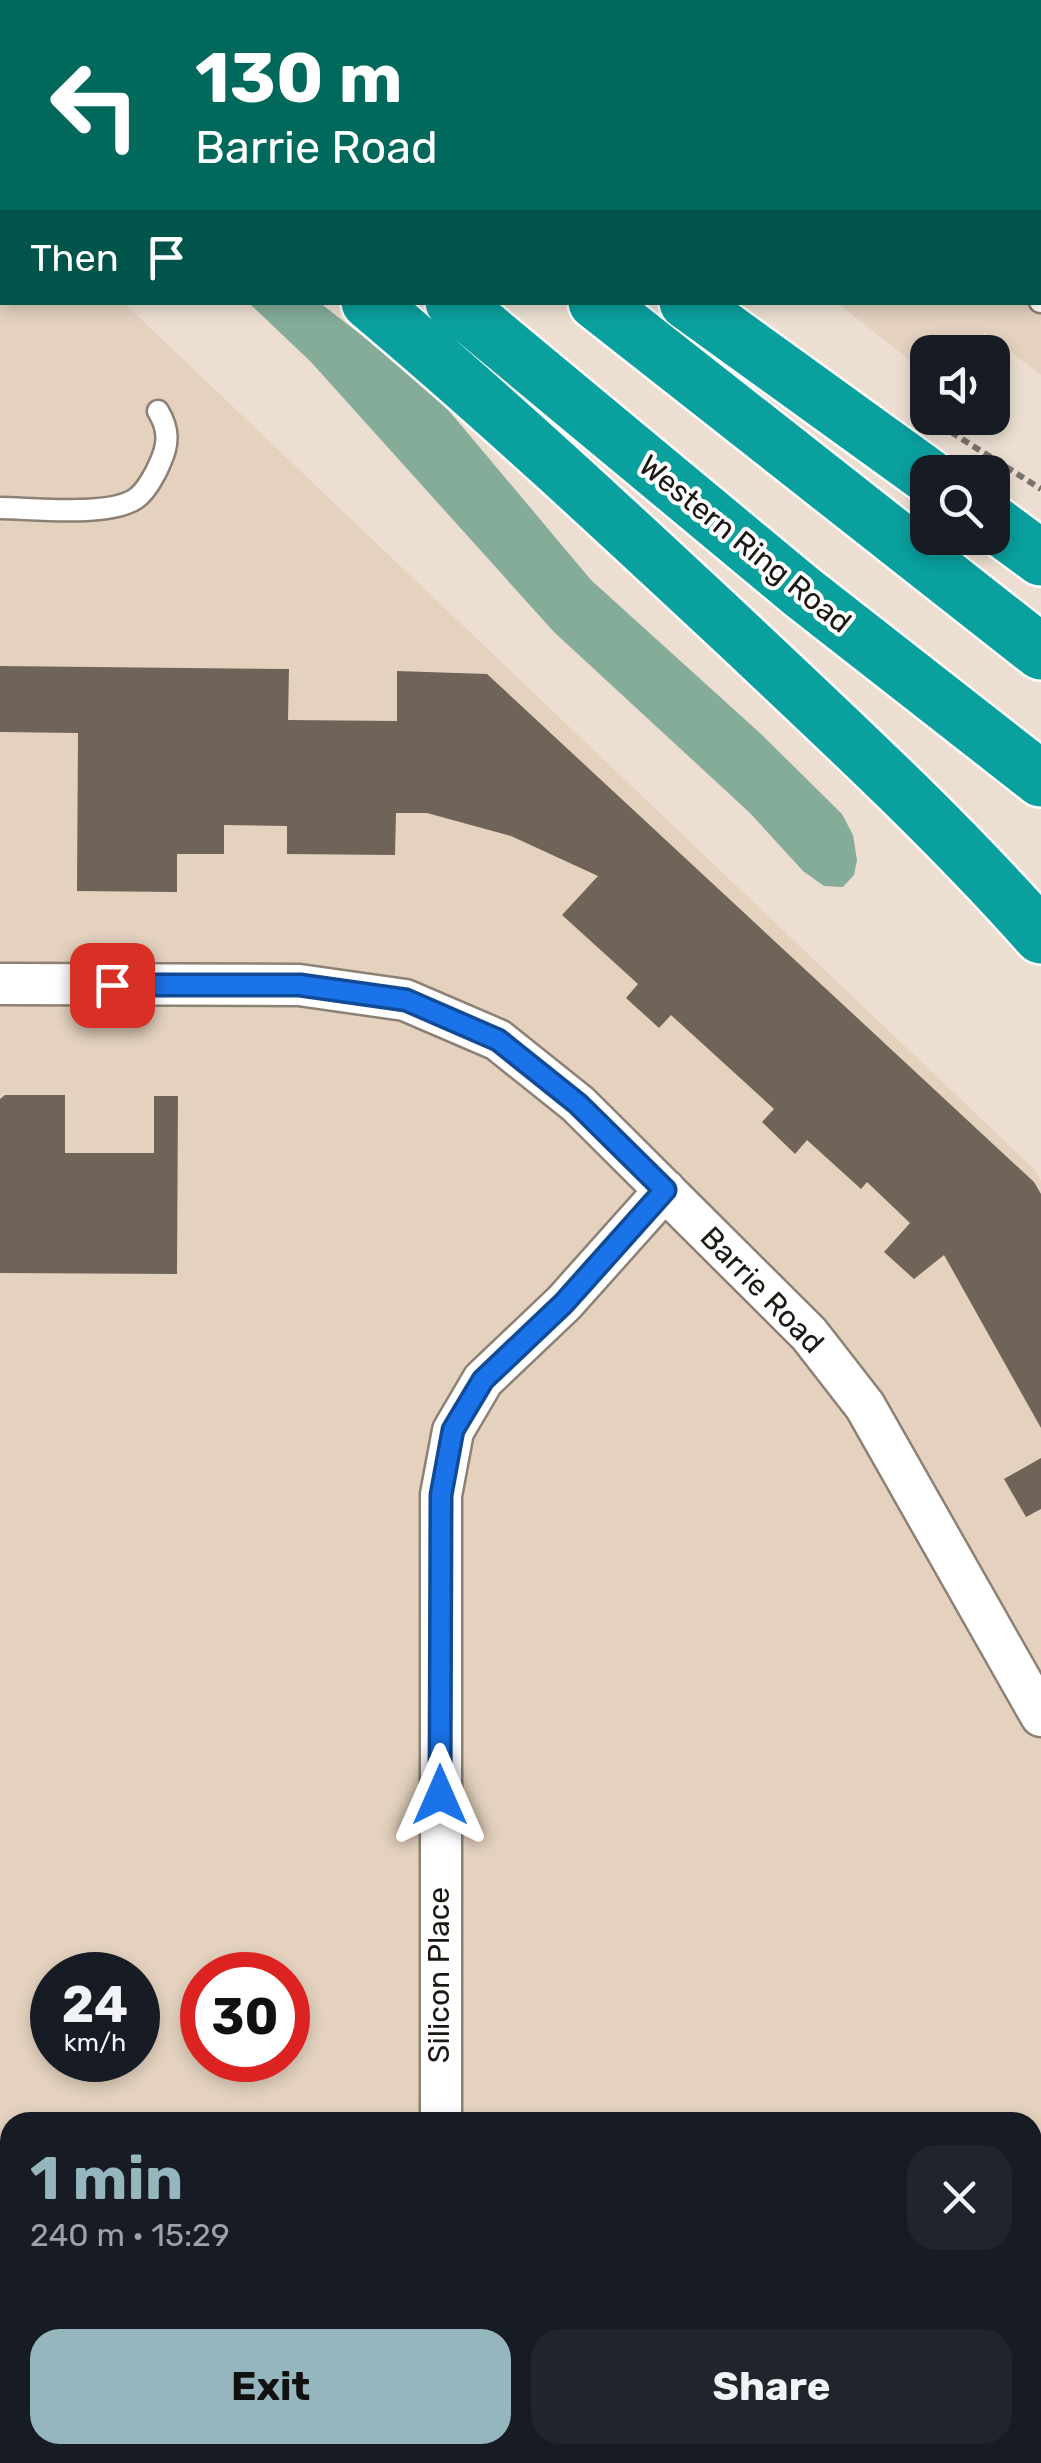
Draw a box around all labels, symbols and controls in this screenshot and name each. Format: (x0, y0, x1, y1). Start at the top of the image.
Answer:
text: 130 m (195, 37, 403, 120)
icon: left (30, 40, 160, 170)
text: Barrie Road (195, 121, 438, 174)
icon: arrive (139, 230, 194, 285)
text: Then (30, 235, 119, 281)
map controls (910, 335, 1010, 555)
button: sound (910, 335, 1010, 435)
street label: Western Ring Road (632, 447, 858, 641)
button: search (910, 455, 1010, 555)
pin (70, 943, 155, 1028)
icon: arrive (85, 958, 140, 1013)
street label: Barrie Road (693, 1219, 831, 1361)
position arrow (388, 1743, 492, 1847)
street label: Silicon Place (421, 1887, 457, 2063)
speed limit sign: 30 (180, 1952, 310, 2082)
text: 24 (62, 1975, 128, 2035)
text: km/h (64, 2028, 126, 2057)
text: 1 min (30, 2143, 183, 2214)
button: close (907, 2145, 1012, 2250)
text: 240 m · 15:29 (30, 2216, 230, 2254)
button: Exit (30, 2329, 511, 2444)
button: Share (531, 2329, 1012, 2444)

